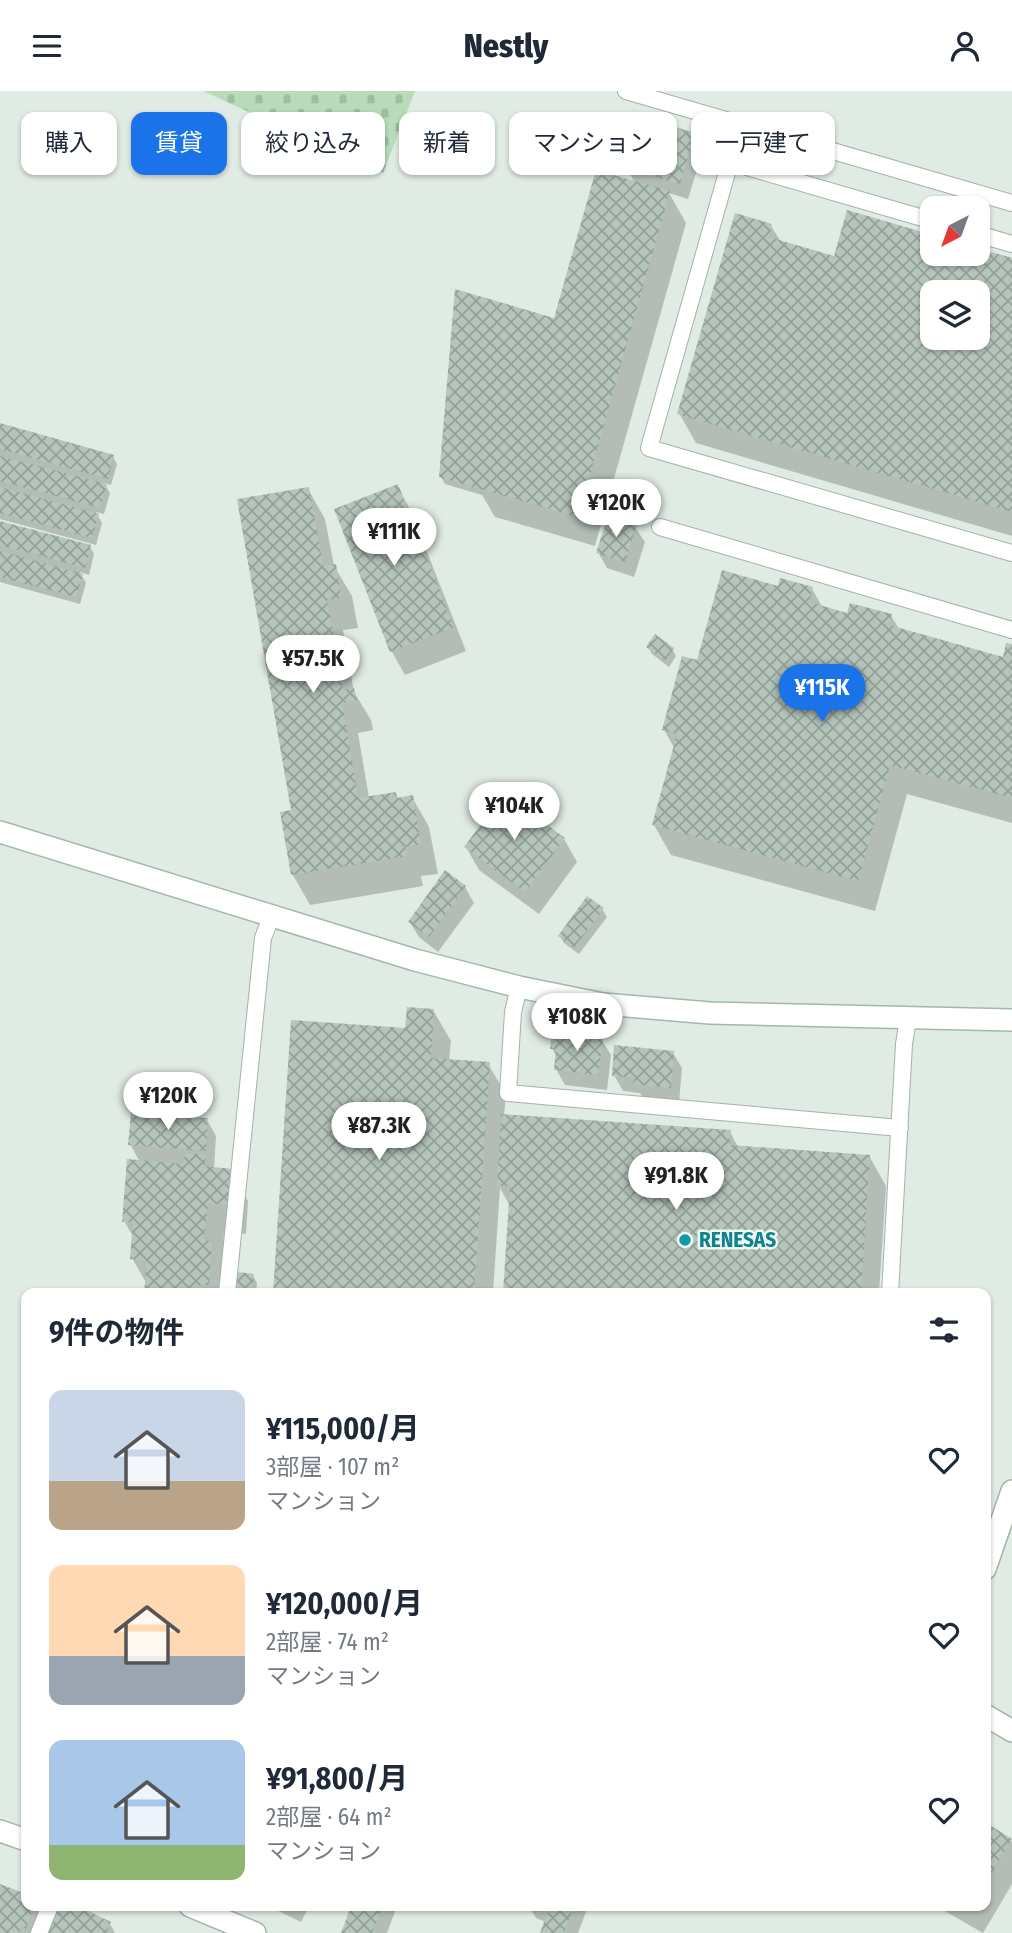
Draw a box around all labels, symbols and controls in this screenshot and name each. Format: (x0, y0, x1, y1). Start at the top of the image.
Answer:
icon: menu (28, 27, 66, 65)
text: Nestly (464, 27, 548, 65)
icon: person (946, 27, 984, 65)
chip: 購入 (21, 112, 117, 175)
chip: 賃貸 (131, 112, 227, 175)
chip: 絞り込み (241, 112, 385, 175)
chip: 新着 (399, 112, 495, 175)
chip: マンション (509, 112, 677, 175)
chip: 一戸建て (691, 112, 835, 175)
north arrow (920, 196, 990, 266)
map controls (920, 196, 990, 350)
button: layers (920, 280, 990, 350)
pin: ¥120K (567, 479, 665, 539)
text: ¥120K (587, 488, 645, 516)
pin: ¥111K (345, 509, 443, 568)
text: ¥111K (368, 517, 420, 545)
pin: ¥57.5K (256, 635, 370, 695)
text: ¥57.5K (282, 644, 344, 672)
pin: ¥115K (773, 665, 871, 724)
text: ¥115K (795, 673, 849, 701)
pin: ¥104K (465, 783, 563, 842)
text: ¥104K (485, 791, 543, 819)
pin: ¥108K (528, 993, 626, 1053)
text: ¥108K (548, 1002, 607, 1030)
pin: ¥120K (119, 1073, 217, 1132)
text: ¥120K (139, 1081, 197, 1109)
pin: ¥87.3K (322, 1103, 436, 1162)
text: ¥87.3K (347, 1111, 411, 1139)
pin: ¥91.8K (619, 1153, 733, 1212)
text: ¥91.8K (644, 1161, 708, 1189)
place label: RENESAS (699, 1227, 776, 1253)
marker: RENESAS (677, 1232, 693, 1248)
icon: filters (925, 1311, 963, 1349)
text: 9件の物件 (49, 1315, 185, 1351)
text: ¥115,000/月 (266, 1411, 420, 1447)
icon: home (105, 1418, 189, 1502)
icon: heart (925, 1441, 963, 1479)
text: 3部屋 · 107 m² (266, 1453, 399, 1481)
text: マンション (266, 1487, 381, 1515)
text: ¥120,000/月 (266, 1586, 423, 1622)
icon: home (105, 1593, 189, 1677)
icon: heart (925, 1616, 963, 1654)
text: 2部屋 · 74 m² (266, 1628, 389, 1656)
text: マンション (266, 1662, 381, 1690)
text: ¥91,800/月 (266, 1761, 408, 1797)
icon: home (105, 1768, 189, 1852)
icon: heart (925, 1791, 963, 1829)
text: 2部屋 · 64 m² (266, 1803, 392, 1831)
text: マンション (266, 1837, 381, 1865)

